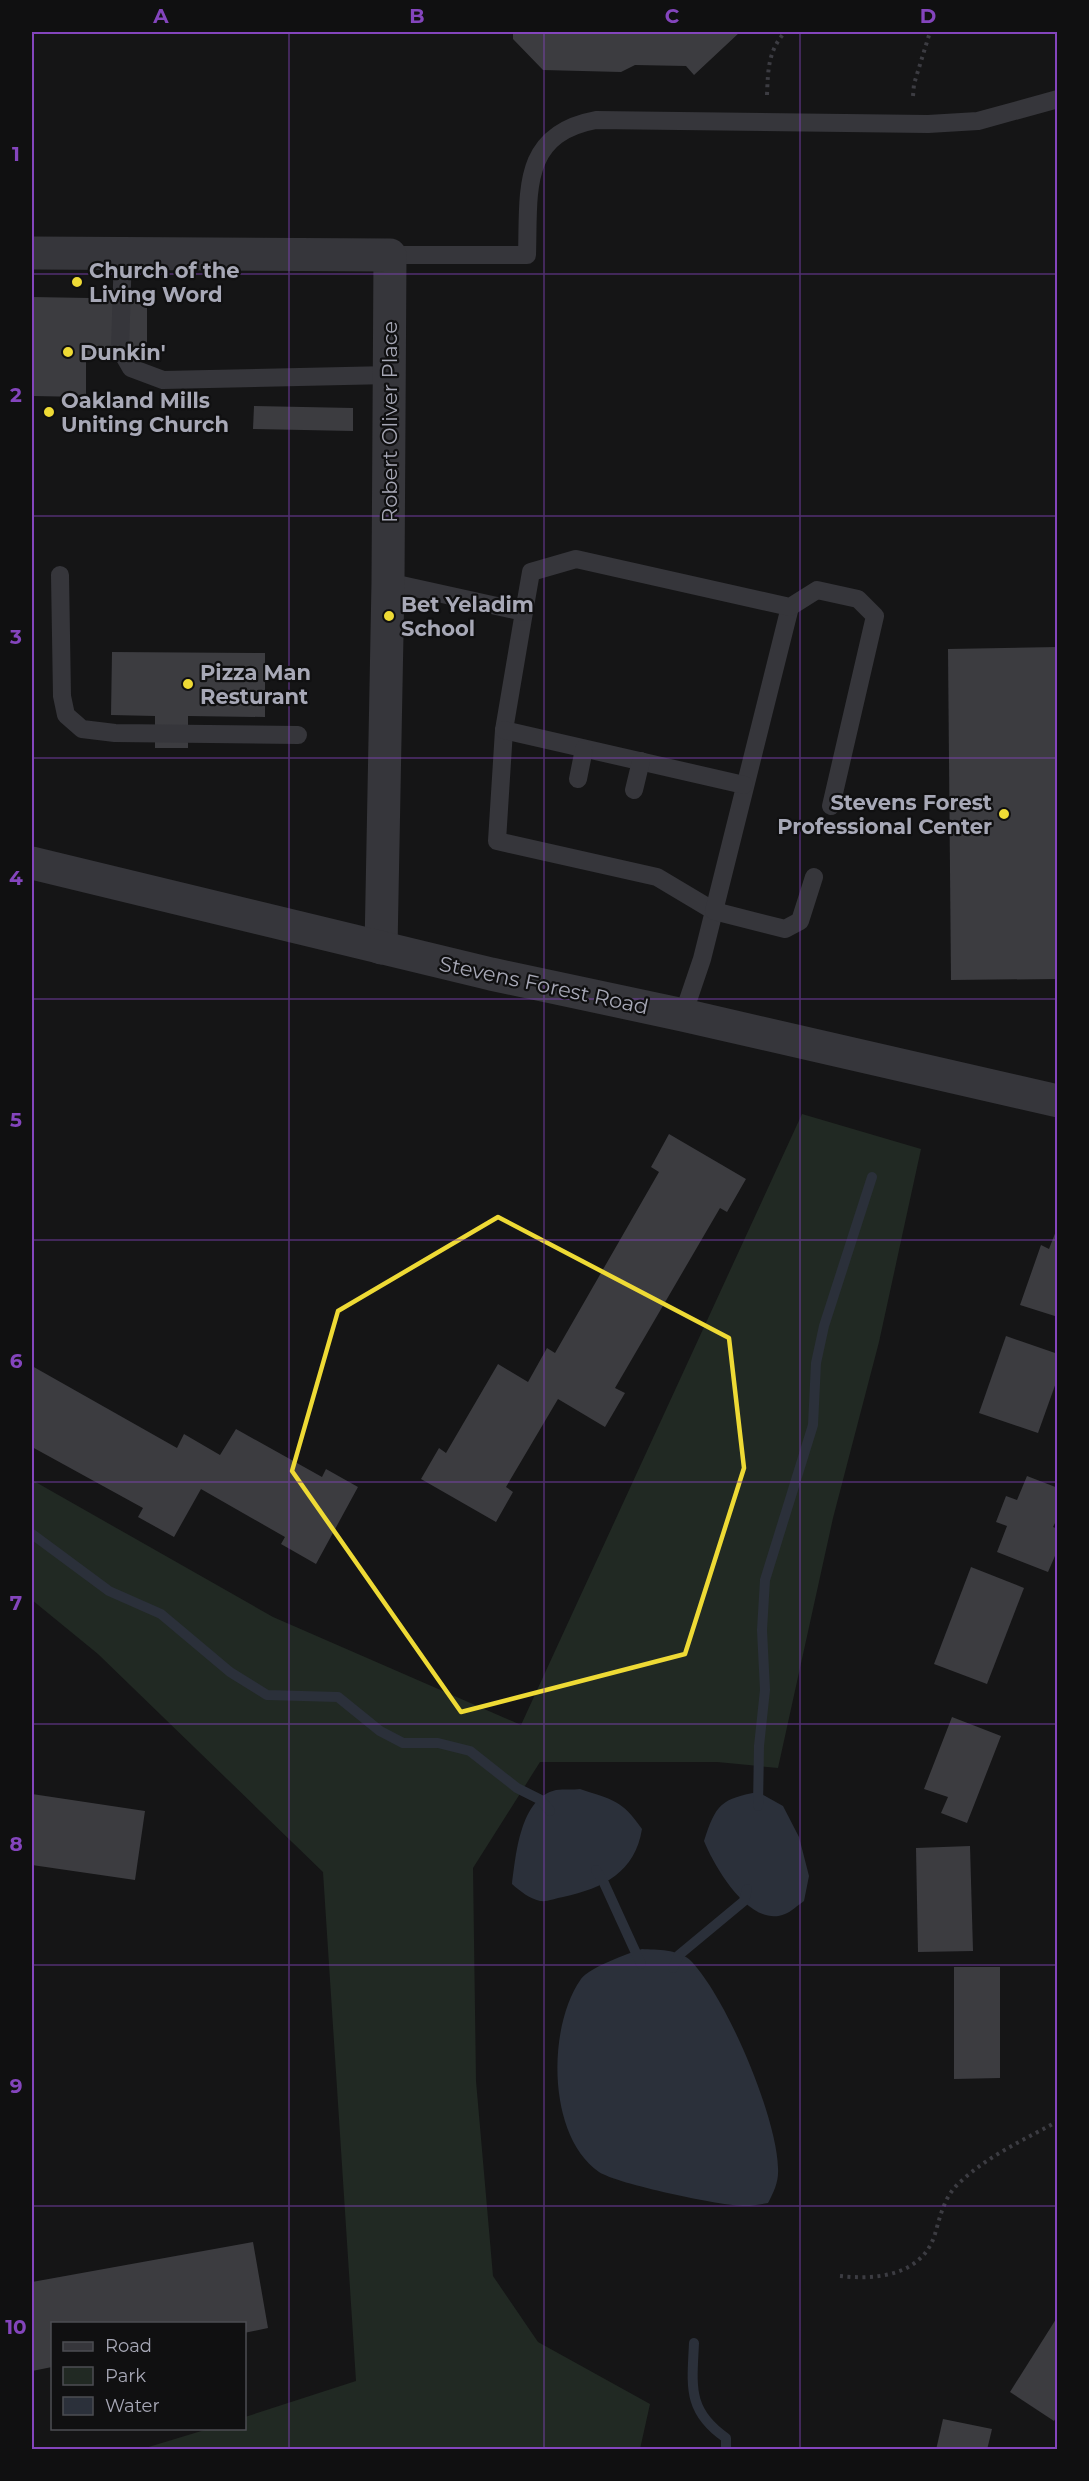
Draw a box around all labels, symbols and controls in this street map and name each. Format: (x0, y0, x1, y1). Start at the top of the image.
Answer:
text: A (152, 4, 169, 28)
text: B (409, 4, 425, 28)
text: C (665, 4, 680, 28)
text: D (920, 4, 936, 28)
text: 1 (12, 142, 20, 166)
place label: Church of the Living Word (89, 258, 240, 307)
marker: Church of the Living Word (70, 275, 84, 289)
street label: Robert Oliver Place (377, 321, 402, 523)
place label: Dunkin' (80, 340, 166, 365)
marker: Dunkin' (61, 345, 75, 359)
text: 2 (10, 383, 22, 407)
place label: Oakland Mills Uniting Church (61, 388, 229, 437)
marker: Oakland Mills Uniting Church (42, 405, 56, 419)
place label: Bet Yeladim School (401, 592, 534, 641)
marker: Bet Yeladim School (382, 609, 396, 623)
text: 3 (9, 625, 22, 649)
place label: Pizza Man Resturant (200, 660, 311, 709)
marker: Pizza Man Resturant (181, 677, 195, 691)
place label: Stevens Forest Professional Center (777, 790, 992, 839)
marker: Stevens Forest Professional Center (997, 807, 1011, 821)
text: 4 (9, 866, 23, 890)
street label: Stevens Forest Road (437, 951, 651, 1019)
text: 5 (10, 1108, 22, 1132)
text: 6 (10, 1349, 23, 1373)
text: 7 (10, 1591, 22, 1615)
text: 8 (9, 1832, 23, 1856)
text: 9 (10, 2074, 22, 2098)
text: 10 (5, 2315, 27, 2339)
legend (51, 2322, 246, 2430)
text: Road (105, 2335, 152, 2357)
text: Park (105, 2365, 146, 2387)
text: Water (105, 2395, 160, 2417)

